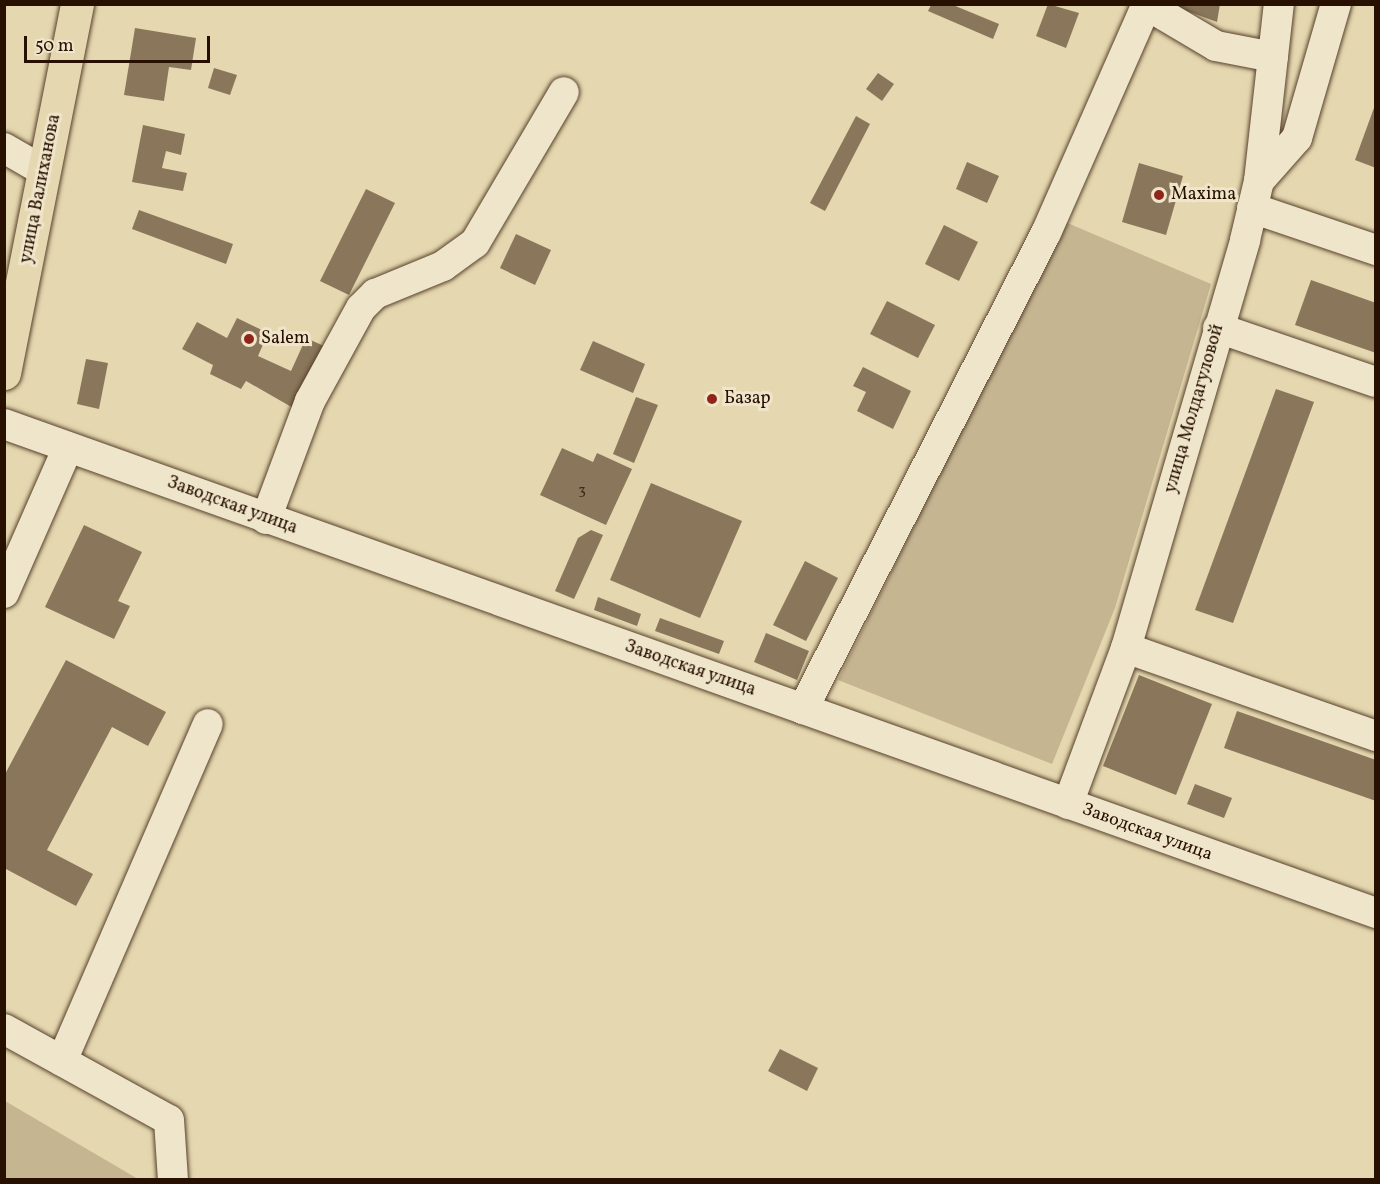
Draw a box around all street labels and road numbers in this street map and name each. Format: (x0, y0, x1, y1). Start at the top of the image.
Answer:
street label: улица Валиханова (16, 113, 66, 265)
street label: улица Молдагуловой (1161, 322, 1229, 496)
street label: Заводская улица (164, 472, 300, 540)
street label: Заводская улица (621, 636, 759, 702)
street label: Заводская улица (1079, 799, 1215, 867)

